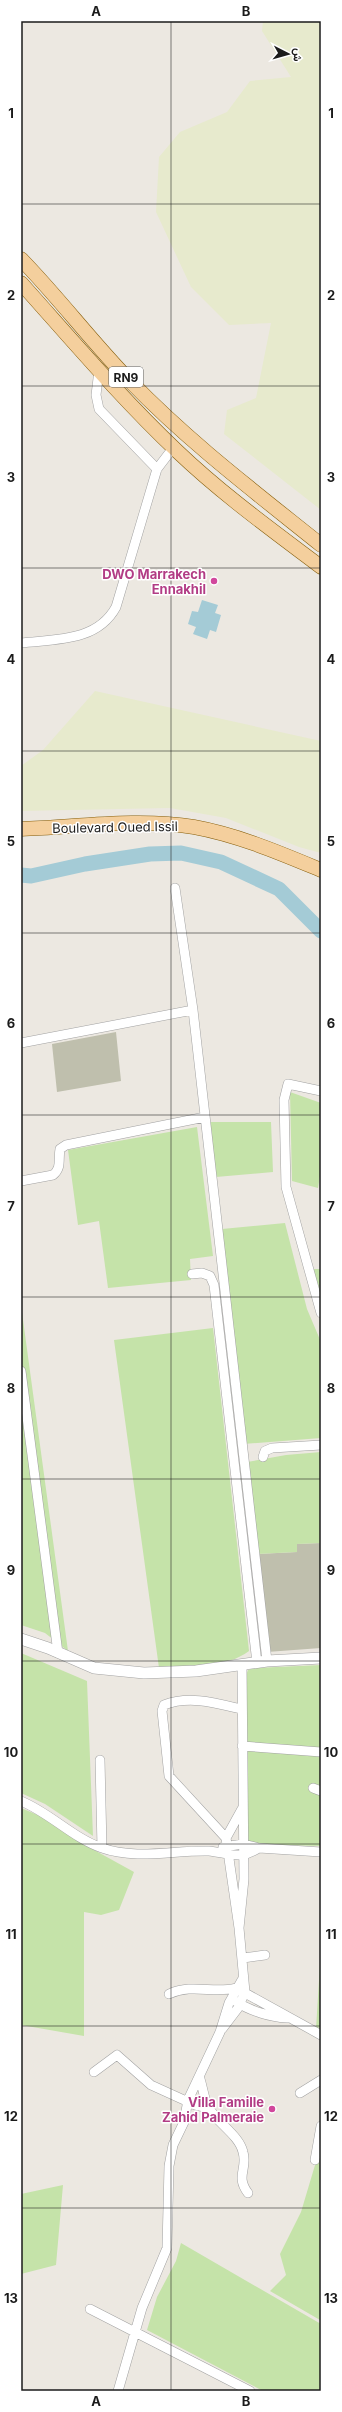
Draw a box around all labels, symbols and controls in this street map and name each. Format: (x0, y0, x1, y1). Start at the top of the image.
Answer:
text: A (91, 3, 101, 19)
text: B (242, 3, 251, 19)
north arrow (268, 34, 308, 74)
text: ش (290, 48, 306, 62)
text: 1 (8, 105, 14, 121)
text: 1 (328, 105, 334, 121)
text: 2 (7, 287, 15, 303)
text: 2 (327, 287, 335, 303)
road number: RN9 (109, 367, 143, 387)
text: 3 (7, 469, 15, 485)
text: 3 (327, 469, 335, 485)
place label: DWO Marrakech Ennakhil (102, 566, 206, 597)
marker: DWO Marrakech Ennakhil (209, 576, 219, 586)
text: 4 (7, 651, 16, 667)
text: 4 (327, 651, 336, 667)
street label: Boulevard Oued Issil (52, 818, 178, 836)
text: 5 (7, 833, 15, 849)
text: 5 (327, 833, 335, 849)
text: 6 (7, 1015, 15, 1031)
text: 6 (327, 1015, 335, 1031)
text: 7 (7, 1198, 15, 1214)
text: 7 (327, 1198, 335, 1214)
text: 8 (7, 1380, 15, 1396)
text: 8 (327, 1380, 335, 1396)
text: 9 (7, 1562, 15, 1578)
text: 9 (327, 1562, 335, 1578)
text: 10 (4, 1744, 18, 1760)
text: 10 (324, 1744, 338, 1760)
text: 11 (5, 1926, 17, 1942)
text: 11 (325, 1926, 337, 1942)
place label: Villa Famille Zahid Palmeraie (162, 2094, 264, 2125)
marker: Villa Famille Zahid Palmeraie (267, 2104, 277, 2114)
text: 12 (4, 2108, 18, 2124)
text: 12 (324, 2108, 338, 2124)
text: 13 (4, 2290, 18, 2306)
text: 13 (324, 2290, 338, 2306)
text: A (91, 2393, 101, 2409)
text: B (242, 2393, 251, 2409)

